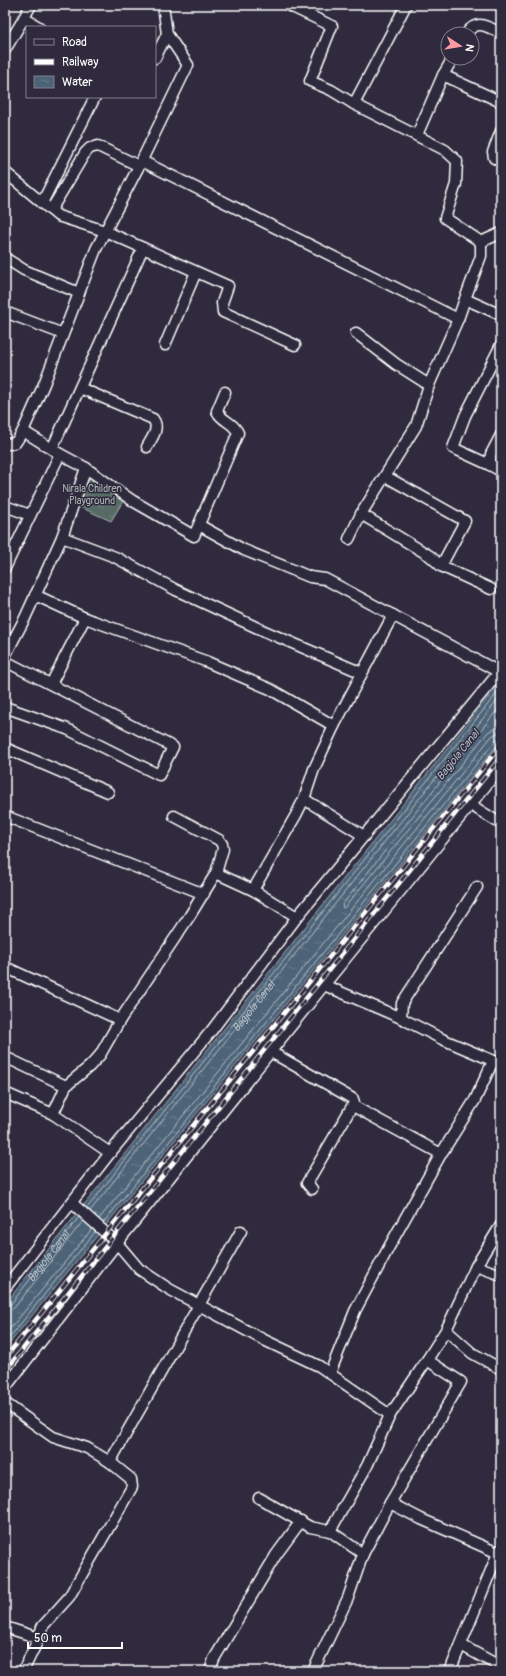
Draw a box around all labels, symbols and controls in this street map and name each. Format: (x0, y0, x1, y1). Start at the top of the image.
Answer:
legend (26, 26, 156, 98)
north arrow (440, 26, 480, 66)
text: Road (62, 35, 87, 50)
text: N (462, 43, 476, 54)
text: Railway (62, 55, 98, 70)
text: Water (62, 75, 93, 90)
park label: Nirala Children Playground (62, 483, 122, 507)
water label: Bagjola Canal (434, 726, 483, 783)
water label: Bagjola Canal (229, 977, 278, 1034)
water label: Bagjola Canal (24, 1227, 73, 1284)
scale bar (28, 1624, 122, 1650)
text: 50 m (34, 1631, 62, 1646)

